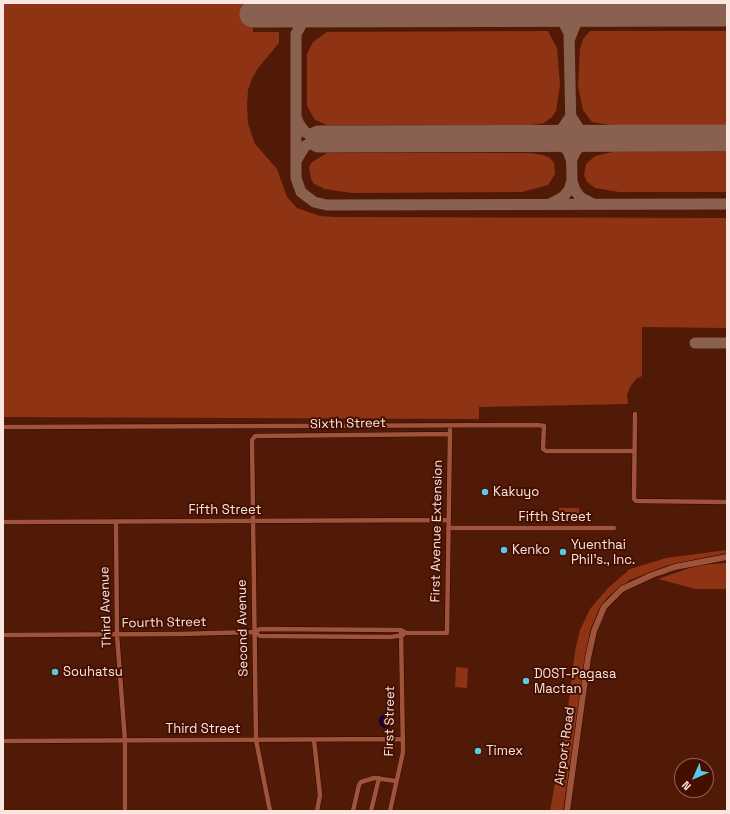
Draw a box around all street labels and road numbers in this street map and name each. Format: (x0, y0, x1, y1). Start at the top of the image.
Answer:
street label: Sixth Street (310, 416, 386, 432)
street label: First Avenue Extension (428, 460, 446, 602)
street label: Fifth Street (189, 502, 261, 518)
street label: Fifth Street (519, 509, 591, 525)
street label: Third Avenue (97, 566, 115, 648)
street label: Second Avenue (234, 579, 252, 677)
street label: Fourth Street (121, 614, 207, 632)
street label: First Street (382, 686, 398, 756)
street label: Airport Road (552, 706, 578, 786)
street label: Third Street (166, 721, 240, 737)

